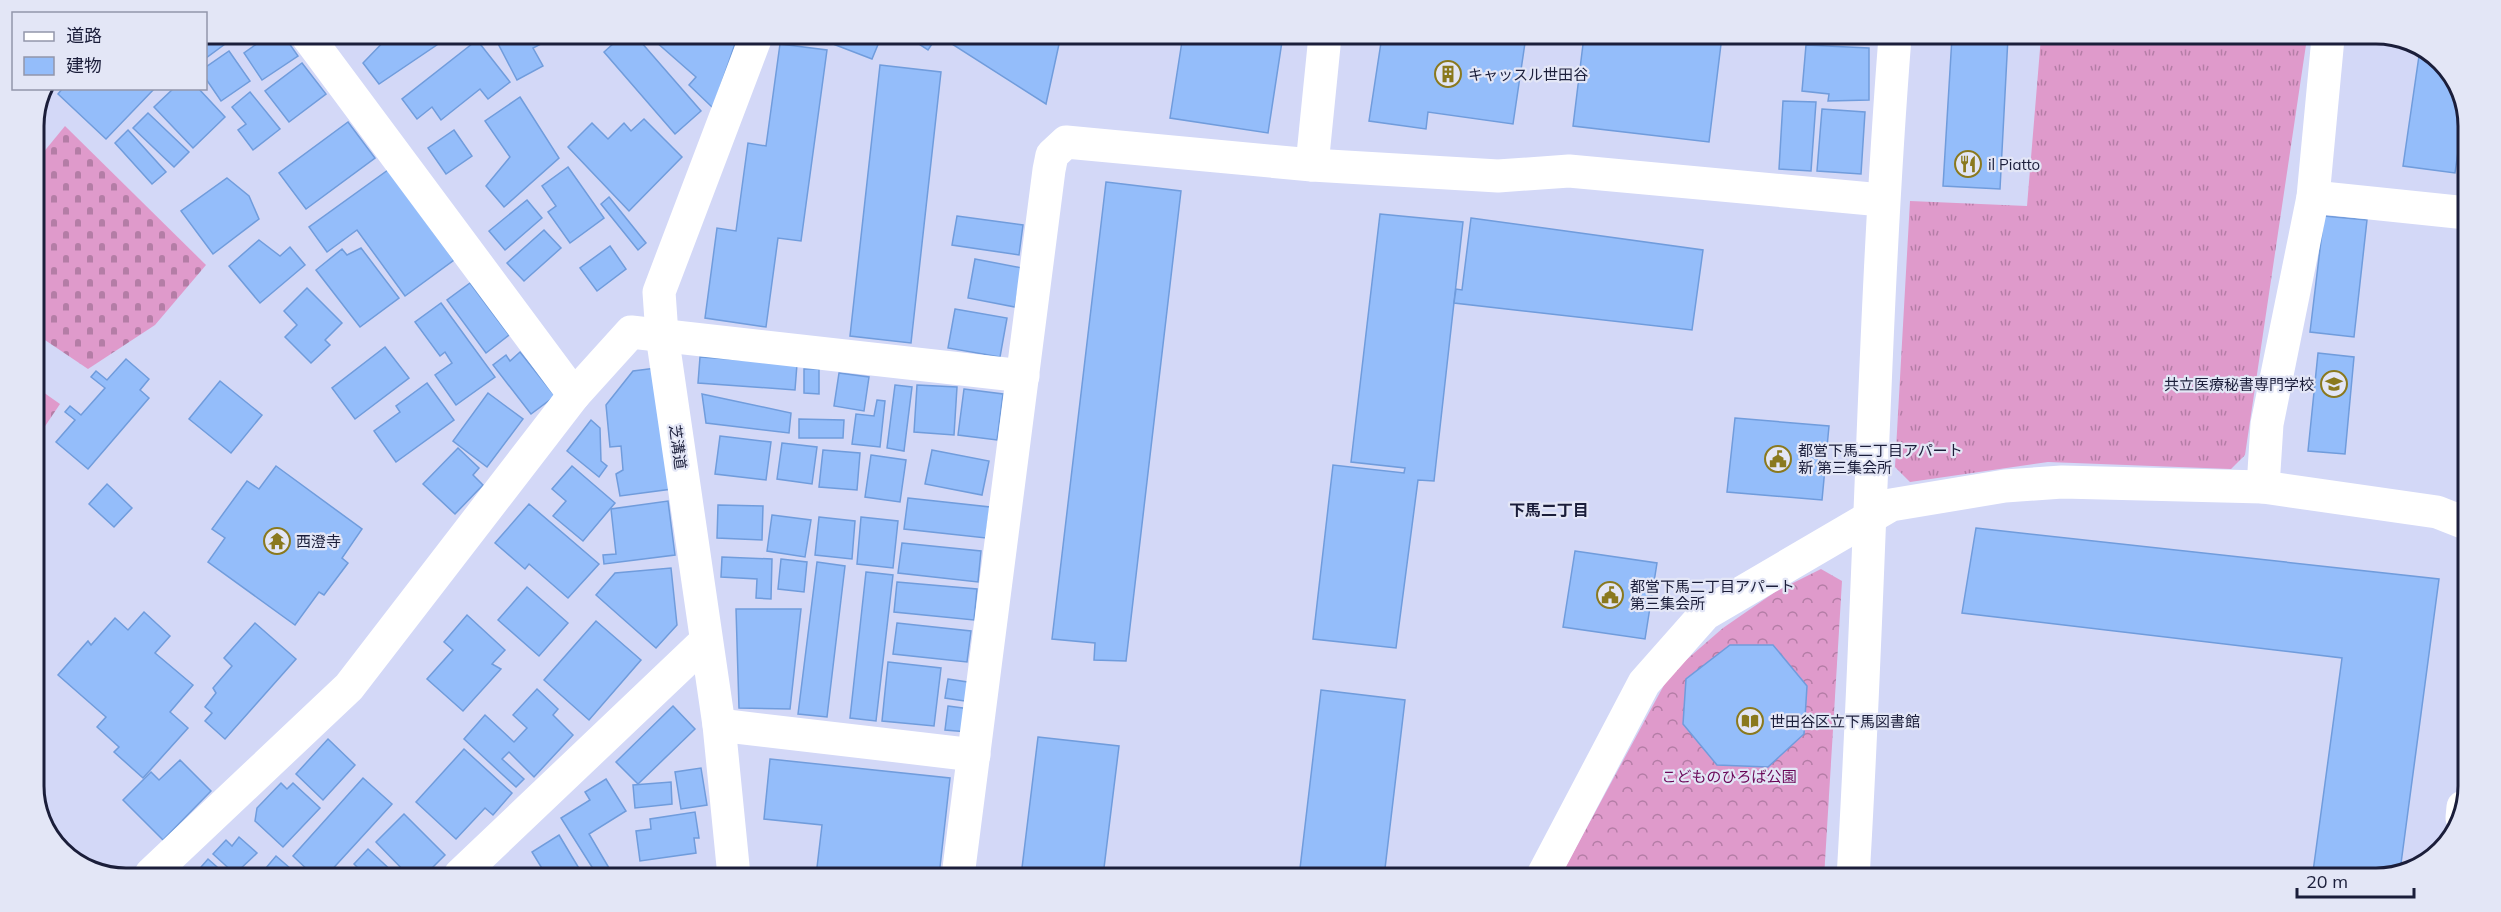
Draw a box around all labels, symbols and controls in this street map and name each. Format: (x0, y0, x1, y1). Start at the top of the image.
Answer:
legend (12, 12, 207, 90)
text: 道路 (66, 24, 102, 47)
text: 建物 (66, 54, 102, 77)
building icon: キャッスル世田谷 (1433, 59, 1463, 89)
place label: キャッスル世田谷 (1468, 65, 1588, 84)
restaurant icon: il Piatto (1953, 149, 1983, 179)
place label: il Piatto (1988, 155, 2040, 174)
school or university icon: 共立医療秘書専門学校 (2319, 369, 2349, 399)
place label: 共立医療秘書専門学校 (2164, 375, 2314, 394)
street label: 芝溝道 (665, 423, 691, 471)
place label: 都営下馬二丁目アパート 新 第三集会所 (1798, 441, 1963, 477)
public building icon: 都営下馬二丁目アパート 新 第三集会所 (1763, 444, 1793, 474)
district label: 下馬二丁目 (1509, 500, 1589, 520)
temple icon: 西澄寺 (262, 526, 292, 556)
place label: 西澄寺 (296, 532, 341, 551)
place label: 都営下馬二丁目アパート 第三集会所 (1630, 577, 1795, 613)
public building icon: 都営下馬二丁目アパート 第三集会所 (1595, 580, 1625, 610)
library icon: 世田谷区立下馬図書館 (1735, 706, 1765, 736)
place label: 世田谷区立下馬図書館 (1770, 712, 1920, 731)
park label: こどものひろば公園 (1661, 767, 1797, 786)
scale bar (2297, 861, 2414, 899)
text: 20 m (2306, 870, 2348, 893)

